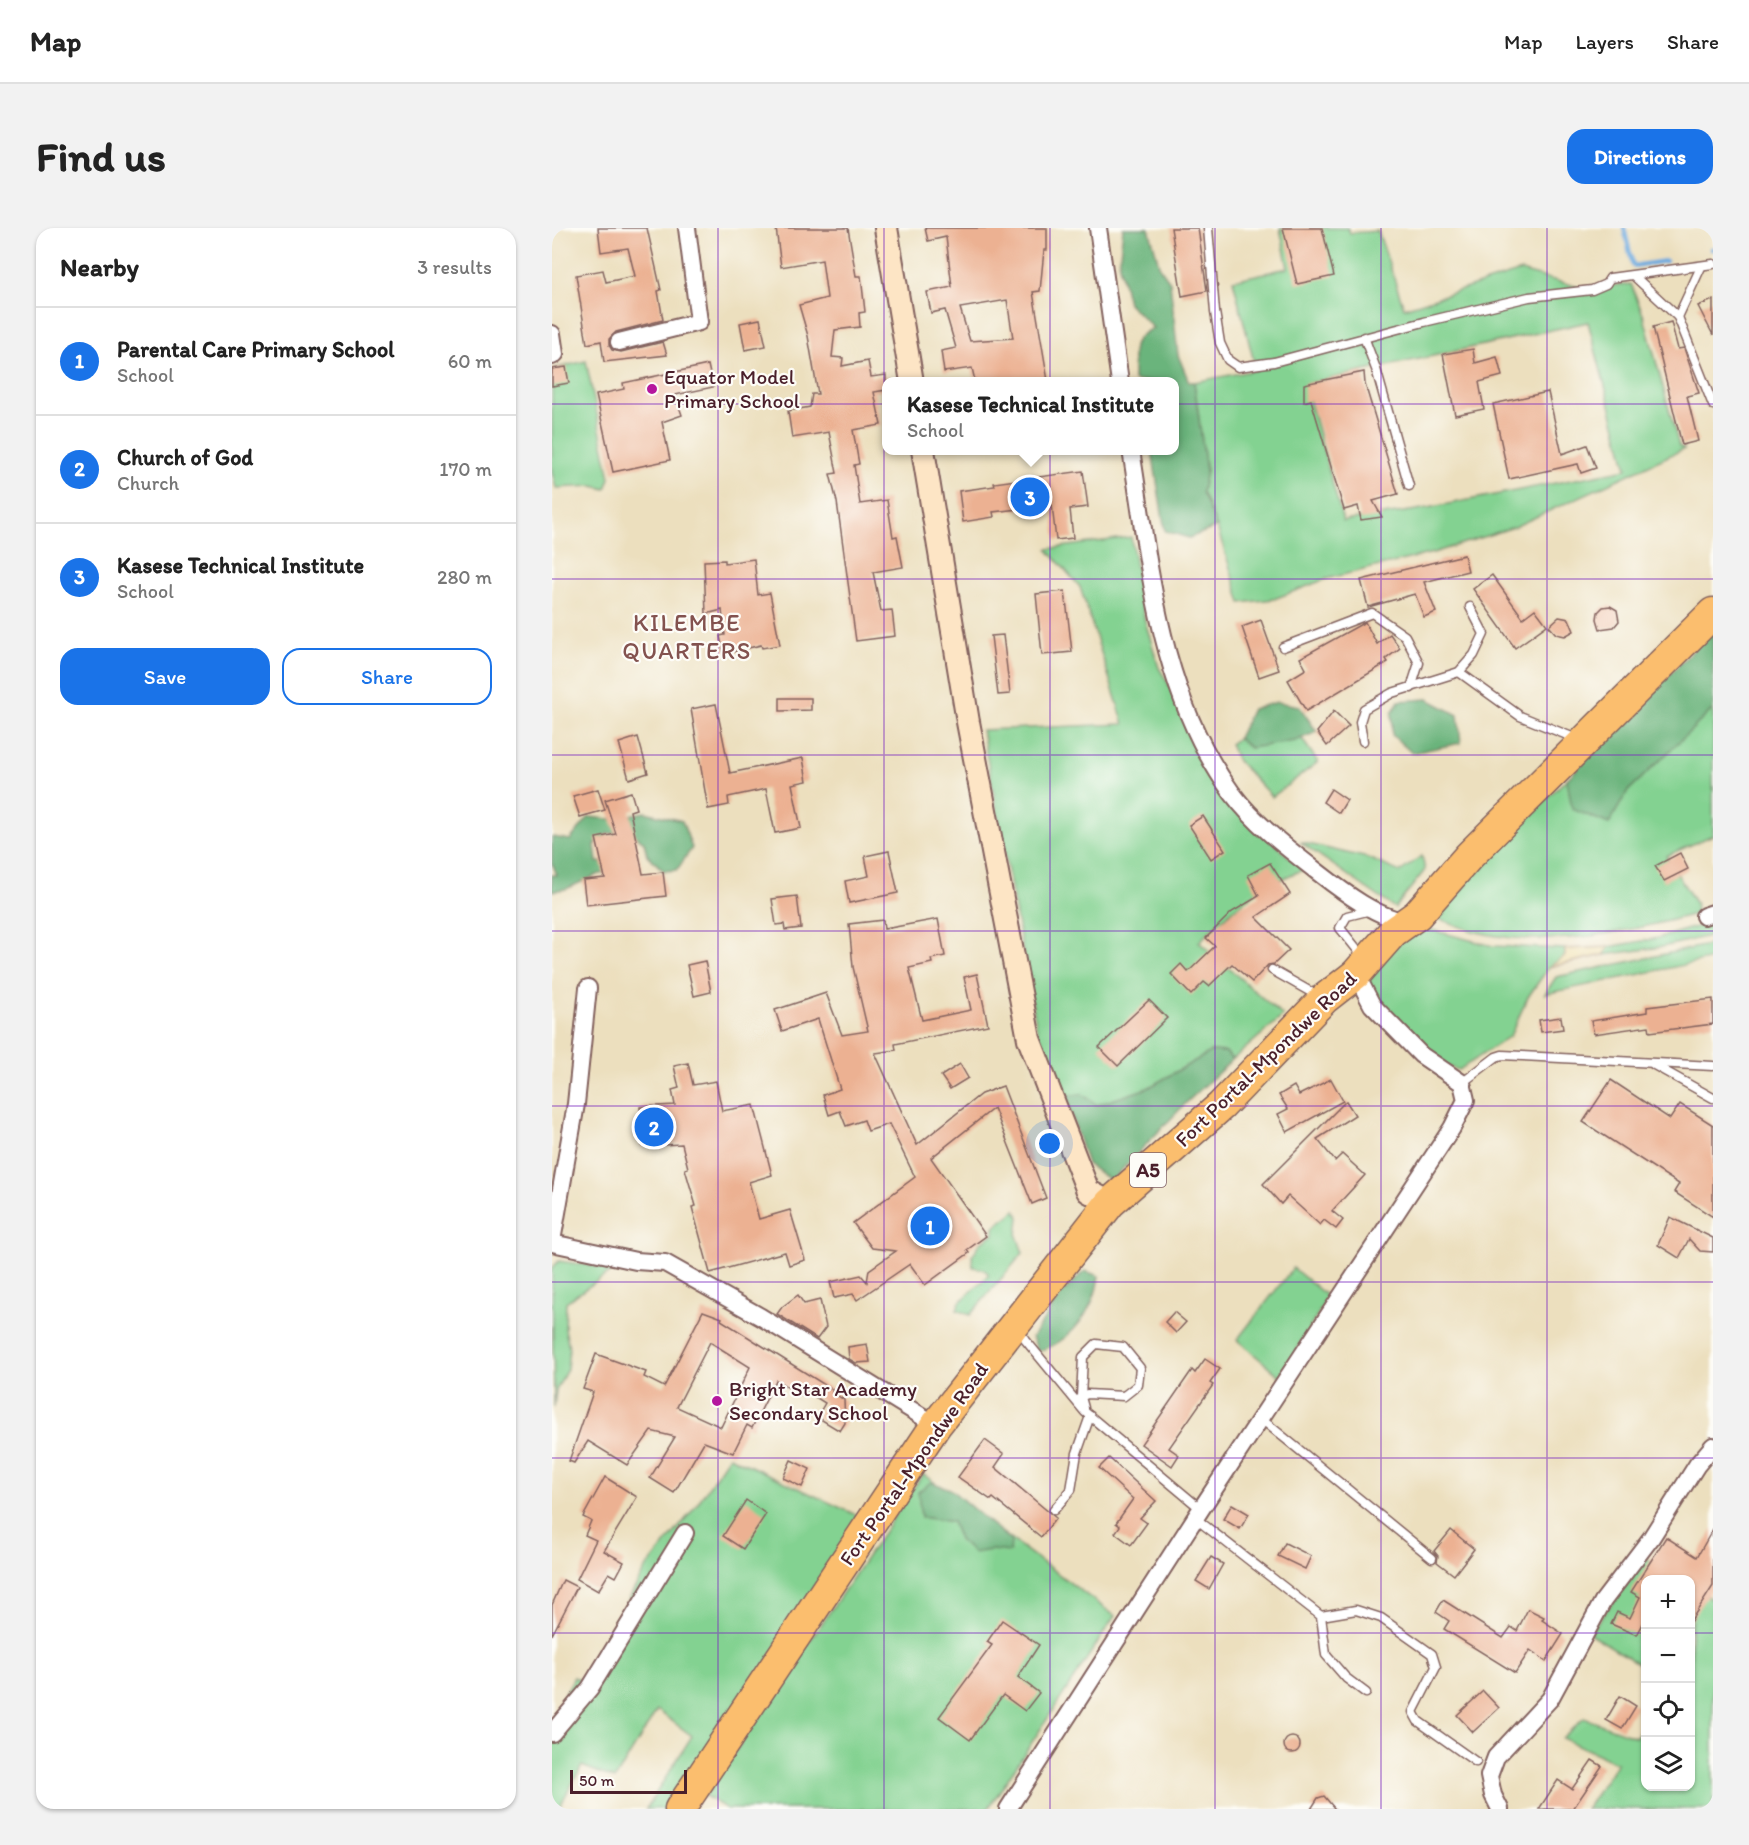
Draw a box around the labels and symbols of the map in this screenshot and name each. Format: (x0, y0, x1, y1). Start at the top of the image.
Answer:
place label: Equator Model Primary School (664, 364, 800, 413)
marker: Equator Model Primary School (645, 382, 659, 396)
pin: 3 (1010, 474, 1050, 520)
district label: KILEMBE QUARTERS (622, 608, 752, 665)
street label: Fort Portal-Mpondwe Road (1170, 965, 1362, 1152)
pin: 2 (634, 1104, 674, 1150)
your location (1035, 1129, 1064, 1158)
road number: A5 (1130, 1153, 1166, 1187)
pin: 1 (910, 1204, 950, 1248)
street label: Fort Portal-Mpondwe Road (834, 1357, 994, 1570)
place label: Bright Star Academy Secondary School (729, 1376, 917, 1425)
marker: Bright Star Academy Secondary School (710, 1394, 724, 1408)
scale bar (570, 1767, 687, 1794)

